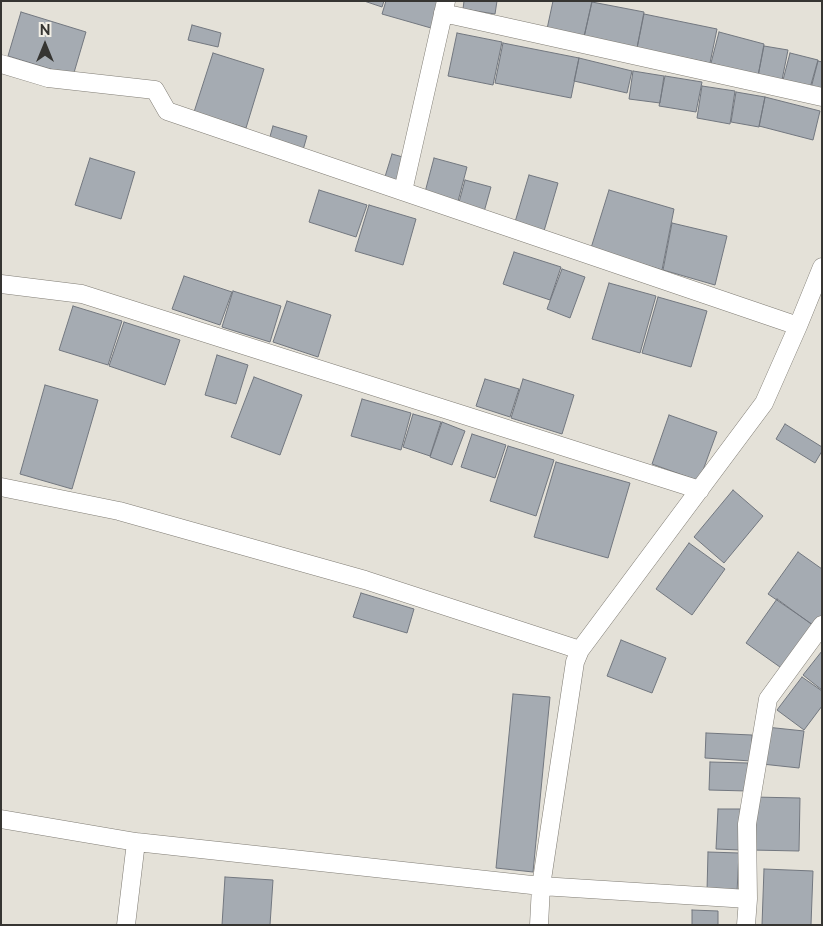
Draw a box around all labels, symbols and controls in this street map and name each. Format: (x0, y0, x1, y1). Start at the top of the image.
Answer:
north arrow (20, 20, 70, 70)
text: N (40, 22, 50, 38)

